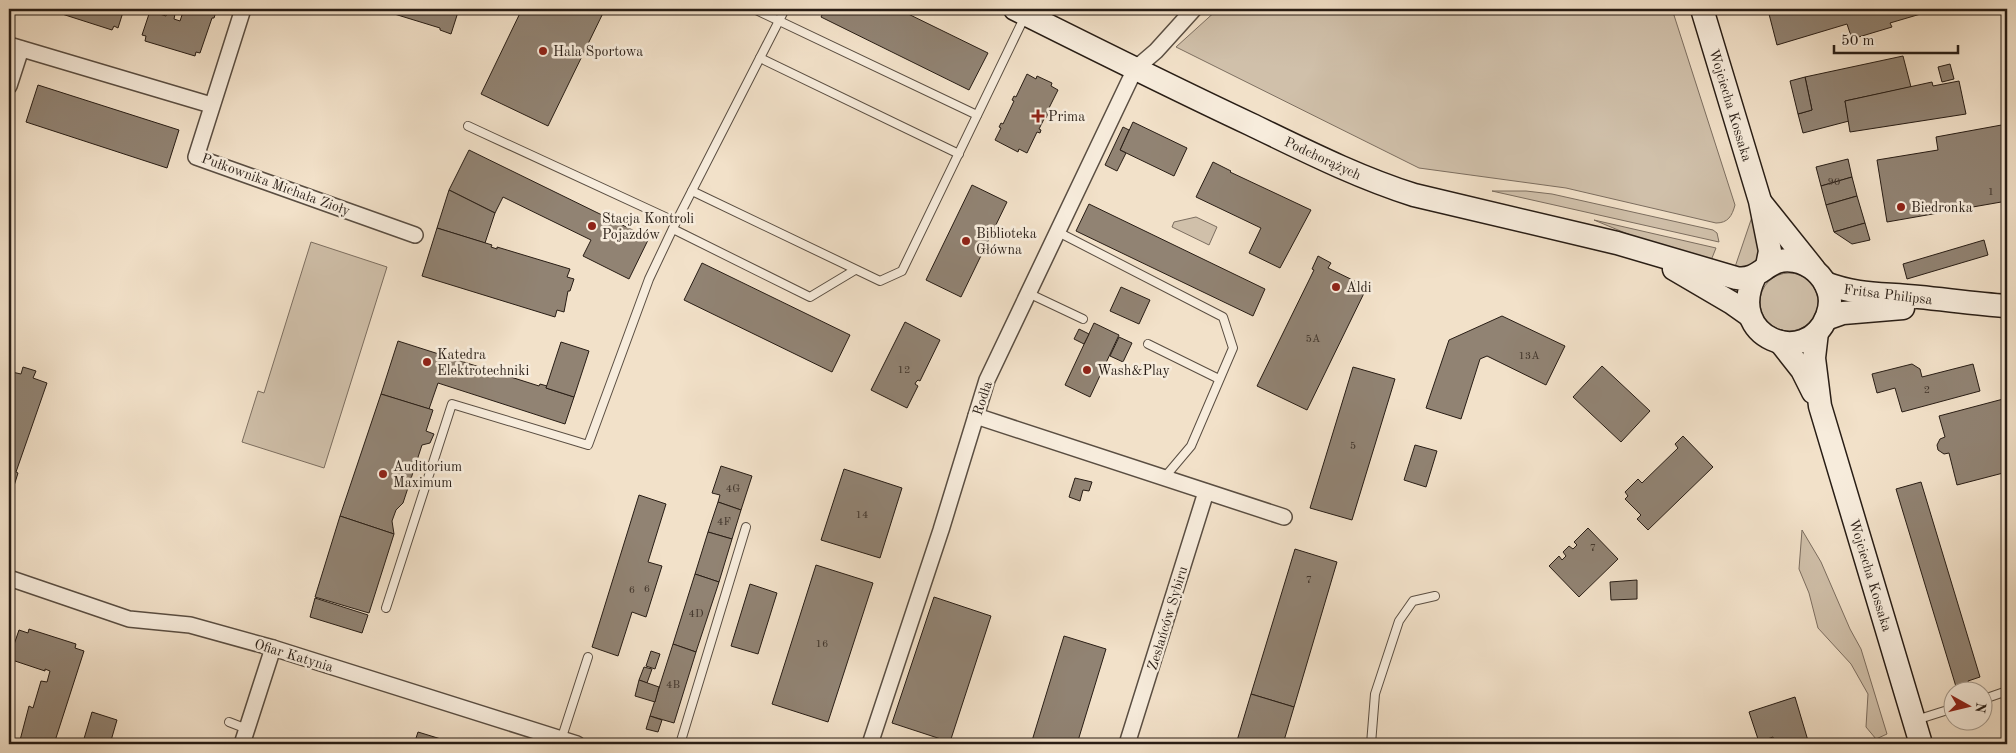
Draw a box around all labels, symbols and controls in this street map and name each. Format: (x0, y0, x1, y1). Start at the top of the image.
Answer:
scale bar (1834, 22, 1957, 54)
text: 50 m (1841, 34, 1875, 49)
marker: Hala Sportowa (537, 45, 549, 57)
place label: Hala Sportowa (553, 45, 643, 59)
street label: Wojciecha Kossaka (1706, 47, 1754, 163)
marker: Prima (1032, 110, 1044, 122)
place label: Prima (1048, 110, 1085, 124)
street label: Podchorążych (1282, 135, 1363, 183)
street label: Pułkownika Michała Zioły (199, 151, 352, 219)
house number: 90 (1828, 177, 1840, 188)
house number: 1 (1988, 187, 1994, 198)
marker: Biedronka (1895, 201, 1907, 213)
place label: Biedronka (1911, 201, 1973, 215)
place label: Stacja Kontroli Pojazdów (602, 212, 694, 242)
marker: Stacja Kontroli Pojazdów (586, 220, 598, 232)
place label: Biblioteka Główna (976, 227, 1037, 257)
marker: Biblioteka Główna (960, 235, 972, 247)
marker: Aldi (1330, 281, 1342, 293)
place label: Aldi (1346, 281, 1372, 295)
street label: Fritsa Philipsa (1843, 283, 1933, 307)
house number: 5A (1306, 334, 1321, 345)
place label: Katedra Elektrotechniki (437, 348, 529, 378)
house number: 13A (1518, 351, 1540, 362)
marker: Katedra Elektrotechniki (421, 356, 433, 368)
marker: Wash&Play (1081, 364, 1093, 376)
place label: Wash&Play (1097, 364, 1170, 378)
house number: 12 (898, 365, 910, 376)
street label: Rodła (971, 379, 995, 417)
house number: 2 (1924, 385, 1930, 396)
house number: 5 (1350, 441, 1356, 452)
place label: Auditorium Maximum (393, 460, 462, 490)
marker: Auditorium Maximum (377, 468, 389, 480)
house number: 4G (726, 484, 740, 495)
house number: 14 (856, 510, 868, 521)
house number: 4F (717, 517, 731, 528)
street label: Wojciecha Kossaka (1846, 517, 1894, 633)
house number: 7 (1590, 543, 1596, 554)
street label: Zesłańców Sybiru (1145, 564, 1191, 672)
house number: 7 (1306, 575, 1312, 586)
house number: 6 (644, 584, 650, 595)
house number: 6 (629, 585, 635, 596)
house number: 4D (689, 609, 704, 620)
street label: Ofiar Katynia (253, 637, 335, 675)
house number: 16 (816, 639, 828, 650)
house number: 4B (666, 680, 680, 691)
north arrow (1944, 680, 1994, 730)
text: N (1972, 701, 1988, 714)

